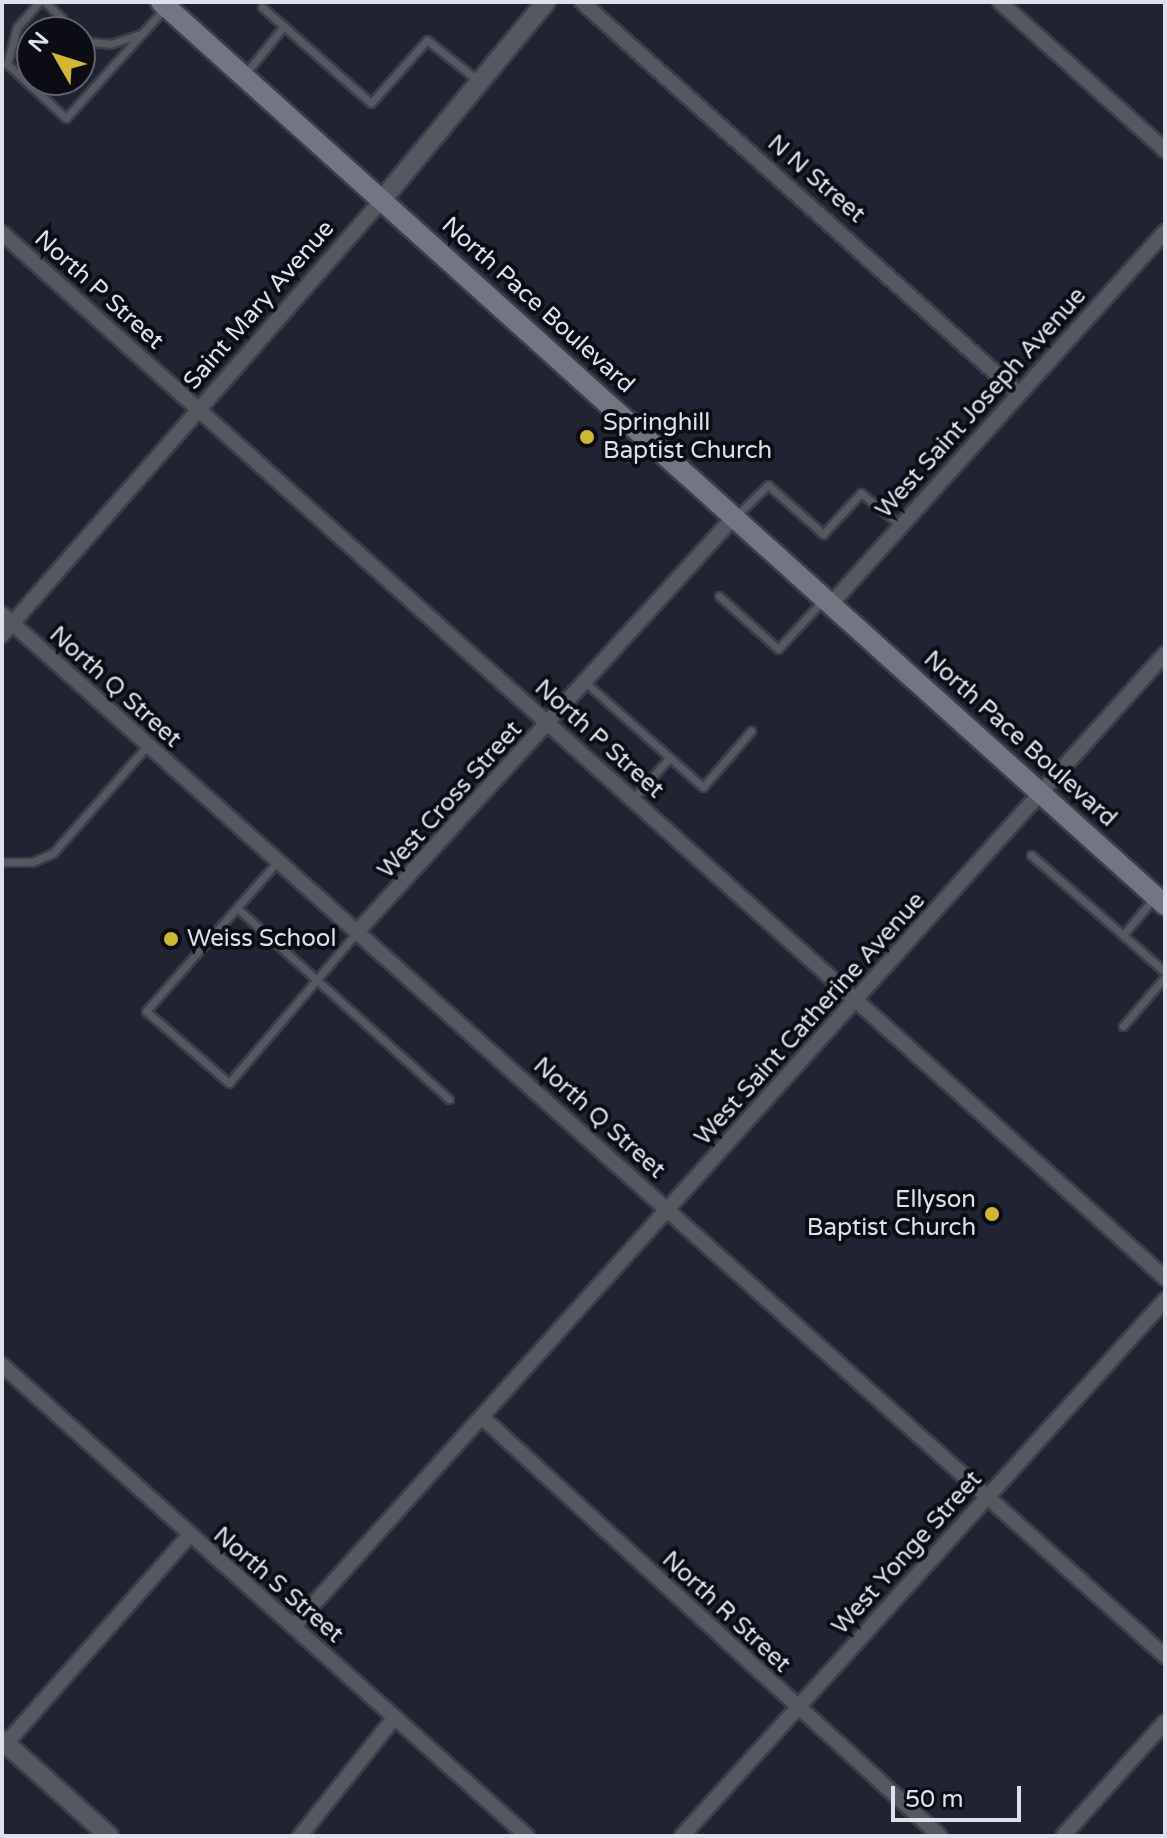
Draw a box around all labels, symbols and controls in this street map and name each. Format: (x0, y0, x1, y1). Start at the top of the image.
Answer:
north arrow (16, 16, 96, 96)
text: N (23, 27, 55, 57)
street label: N N Street (761, 129, 871, 229)
street label: North Pace Boulevard (436, 211, 640, 399)
street label: Saint Mary Avenue (178, 214, 340, 396)
street label: North P Street (29, 225, 169, 355)
street label: West Saint Joseph Avenue (870, 282, 1092, 524)
place label: Springhill Baptist Church (603, 409, 772, 465)
marker: Springhill Baptist Church (578, 428, 596, 446)
street label: North Q Street (43, 620, 187, 754)
street label: North Pace Boulevard (918, 645, 1122, 833)
street label: North P Street (529, 674, 669, 804)
street label: West Cross Street (372, 716, 528, 884)
street label: West Saint Catherine Avenue (689, 887, 931, 1151)
place label: Weiss School (187, 925, 336, 953)
marker: Weiss School (162, 930, 180, 948)
street label: North Q Street (527, 1051, 671, 1185)
place label: Ellyson Baptist Church (807, 1186, 976, 1242)
marker: Ellyson Baptist Church (983, 1205, 1001, 1223)
street label: West Yonge Street (826, 1465, 988, 1641)
street label: North S Street (207, 1521, 349, 1649)
street label: North R Street (656, 1545, 796, 1679)
scale bar (895, 1770, 1025, 1820)
text: 50 m (905, 1785, 963, 1814)

